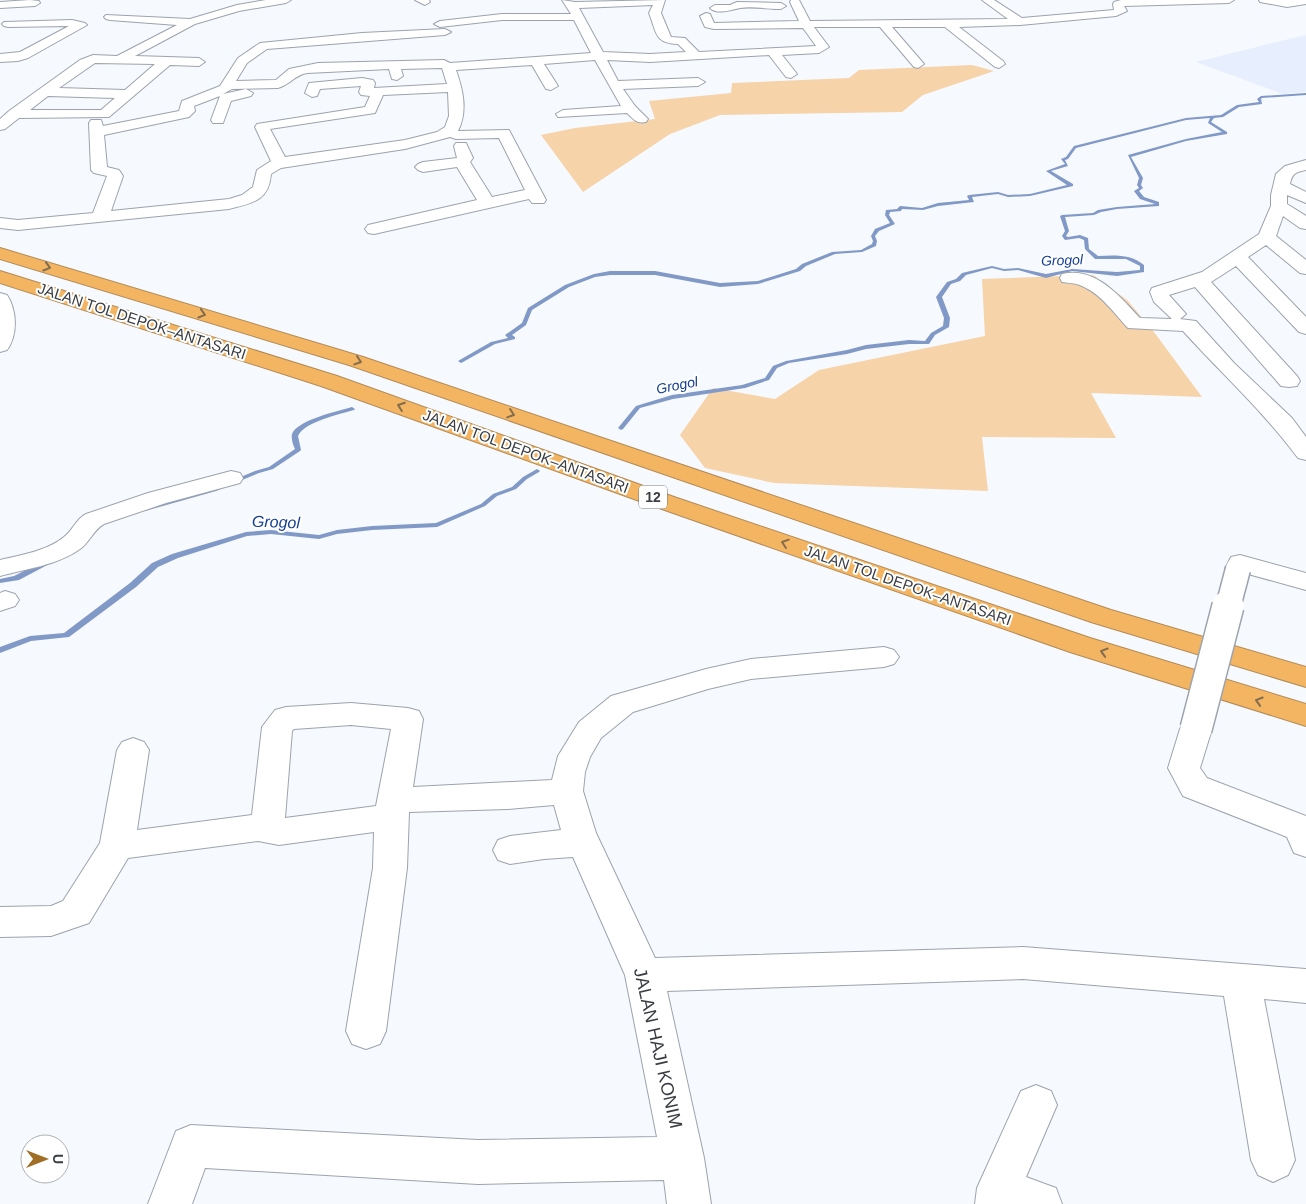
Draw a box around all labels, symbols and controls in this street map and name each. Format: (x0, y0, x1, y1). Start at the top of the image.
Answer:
water label: Grogol (1041, 251, 1084, 269)
one-way arrow (42, 262, 50, 272)
street label: JALAN TOL DEPOK–ANTASARI (36, 279, 248, 363)
one-way arrow (198, 308, 206, 318)
one-way arrow (353, 356, 361, 366)
water label: Grogol (655, 373, 700, 397)
one-way arrow (397, 402, 406, 412)
street label: JALAN TOL DEPOK–ANTASARI (421, 406, 631, 496)
one-way arrow (507, 409, 515, 419)
road number: 12 (639, 486, 667, 508)
water label: Grogol (252, 513, 301, 531)
one-way arrow (781, 539, 790, 549)
street label: JALAN TOL DEPOK–ANTASARI (802, 541, 1014, 629)
one-way arrow (1101, 648, 1109, 658)
one-way arrow (1256, 696, 1264, 706)
street label: JALAN HAJI KONIM (630, 966, 686, 1130)
north arrow (20, 1134, 70, 1184)
text: U (50, 1154, 66, 1164)

